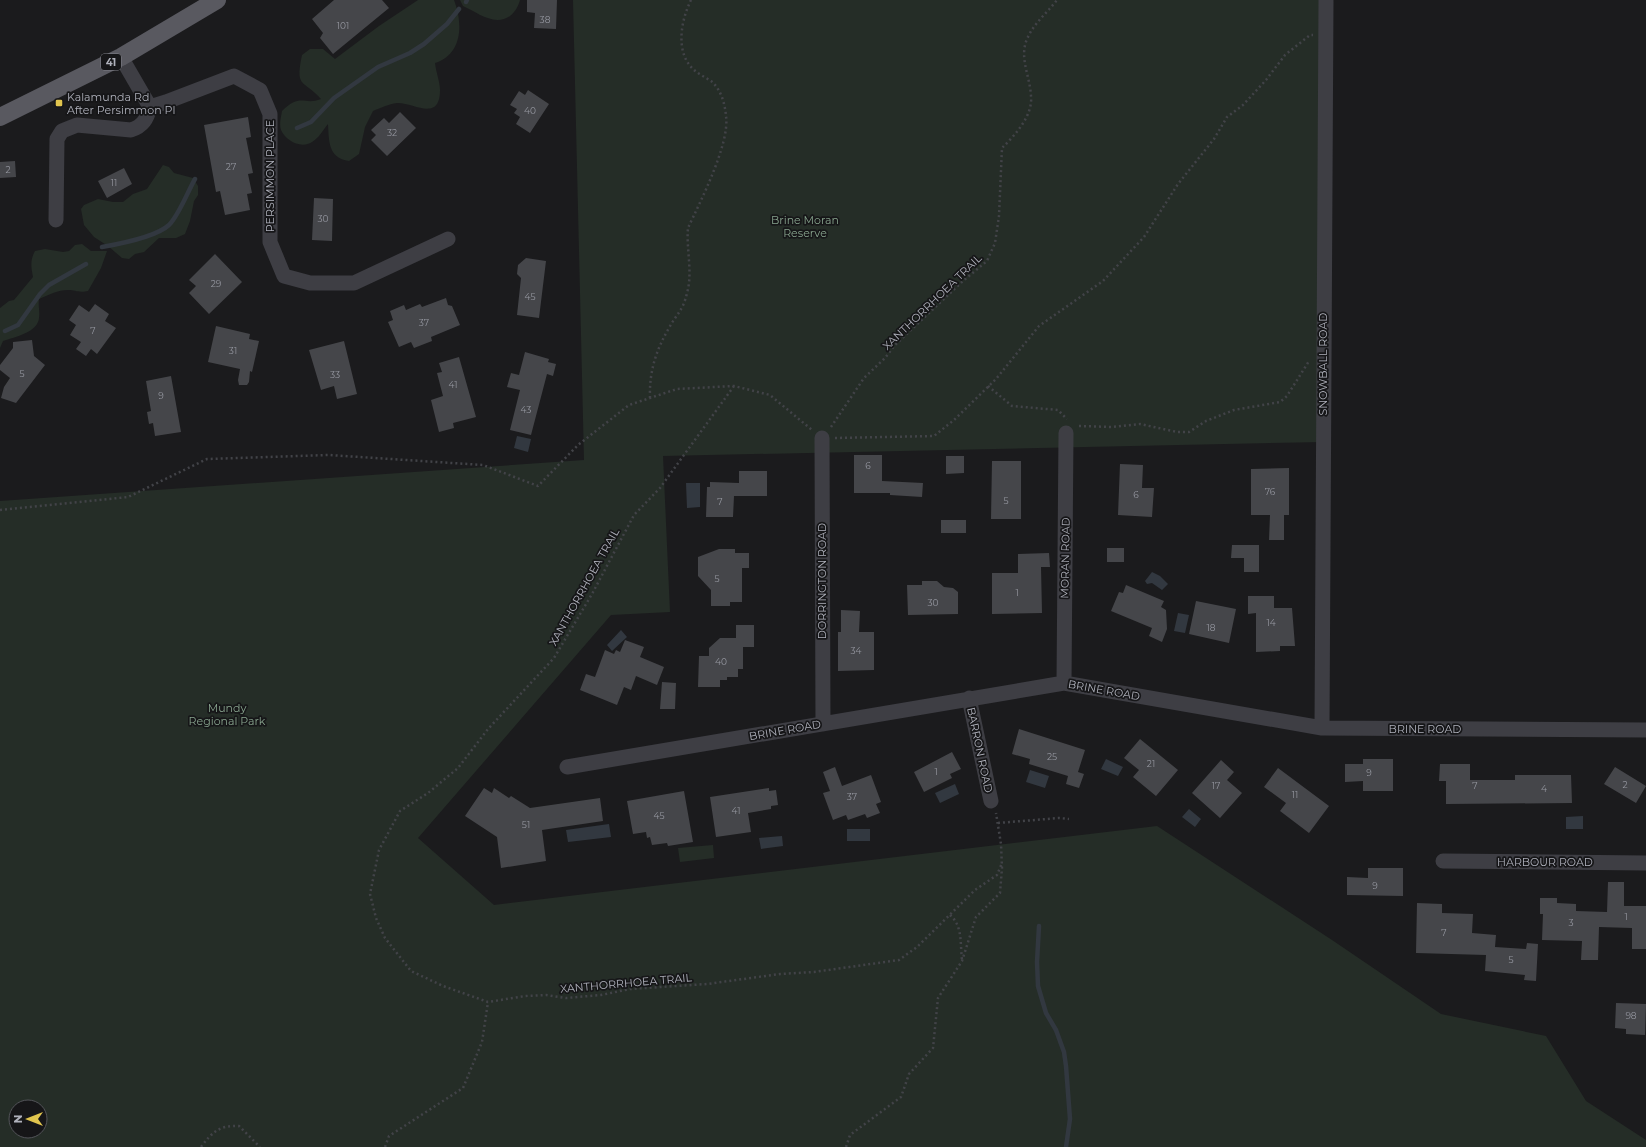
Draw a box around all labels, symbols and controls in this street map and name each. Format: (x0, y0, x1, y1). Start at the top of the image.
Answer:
house number: 38 (540, 14, 551, 25)
house number: 101 (337, 20, 349, 31)
road number: 41 (101, 54, 121, 70)
place label: Kalamunda Rd After Persimmon Pl (67, 90, 175, 117)
marker: Kalamunda Rd After Persimmon Pl (54, 98, 64, 108)
house number: 40 (524, 105, 536, 116)
street label: PERSIMMON PLACE (263, 120, 277, 232)
house number: 32 (387, 127, 397, 138)
house number: 27 (226, 161, 236, 172)
house number: 2 (5, 164, 11, 175)
house number: 11 (111, 177, 117, 188)
house number: 30 (317, 213, 329, 224)
park label: Brine Moran Reserve (771, 213, 839, 240)
street label: XANTHORRHOEA TRAIL (880, 251, 985, 353)
house number: 29 (211, 278, 222, 289)
house number: 45 (524, 291, 536, 302)
street label: SNOWBALL ROAD (1316, 313, 1330, 415)
house number: 37 (419, 317, 429, 328)
house number: 7 (90, 325, 96, 336)
house number: 31 (229, 345, 237, 356)
house number: 5 (19, 368, 25, 379)
house number: 33 (330, 369, 340, 380)
house number: 41 (449, 379, 457, 390)
house number: 9 (158, 390, 164, 401)
house number: 43 (521, 404, 531, 415)
house number: 6 (865, 460, 871, 471)
house number: 76 (1265, 486, 1276, 497)
house number: 6 (1133, 489, 1139, 500)
house number: 5 (1003, 495, 1009, 506)
house number: 7 (717, 496, 723, 507)
street label: MORAN ROAD (1057, 517, 1073, 599)
street label: DORRINGTON ROAD (815, 523, 829, 639)
street label: XANTHORRHOEA TRAIL (546, 525, 622, 648)
house number: 5 (714, 573, 720, 584)
house number: 1 (1015, 587, 1019, 598)
house number: 30 (927, 597, 939, 608)
house number: 14 (1266, 617, 1276, 628)
house number: 18 (1207, 622, 1216, 633)
house number: 34 (850, 645, 862, 656)
house number: 40 (715, 656, 727, 667)
street label: BRINE ROAD (1067, 677, 1141, 703)
park label: Mundy Regional Park (189, 701, 266, 728)
street label: BARRON ROAD (964, 706, 996, 794)
street label: BRINE ROAD (748, 717, 822, 743)
street label: BRINE ROAD (1389, 722, 1461, 736)
house number: 25 (1047, 751, 1057, 762)
house number: 21 (1147, 758, 1155, 769)
house number: 1 (934, 766, 938, 777)
house number: 9 (1366, 767, 1372, 778)
house number: 2 (1622, 779, 1628, 790)
house number: 17 (1212, 780, 1220, 791)
house number: 7 (1472, 780, 1478, 791)
house number: 4 (1541, 783, 1547, 794)
house number: 11 (1292, 789, 1298, 800)
house number: 37 (847, 791, 857, 802)
house number: 41 (732, 805, 740, 816)
house number: 45 (653, 810, 665, 821)
house number: 51 (522, 819, 530, 830)
street label: HARBOUR ROAD (1497, 855, 1593, 869)
house number: 9 (1372, 880, 1378, 891)
house number: 1 (1624, 911, 1628, 922)
house number: 3 (1568, 917, 1574, 928)
house number: 7 (1441, 927, 1447, 938)
house number: 5 (1508, 954, 1514, 965)
street label: XANTHORRHOEA TRAIL (559, 970, 693, 996)
house number: 98 (1625, 1010, 1637, 1021)
north arrow (8, 1099, 48, 1139)
text: N (11, 1115, 25, 1123)

